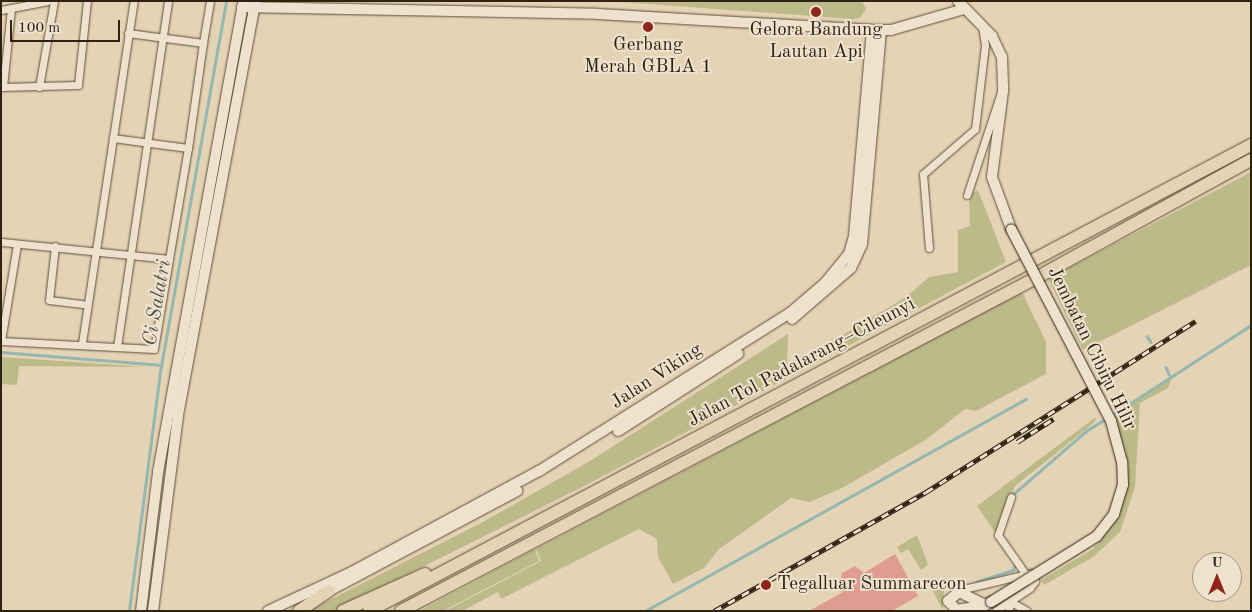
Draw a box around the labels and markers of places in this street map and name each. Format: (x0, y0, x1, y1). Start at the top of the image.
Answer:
marker: Gelora Bandung Lautan Api (810, 6, 822, 18)
place label: Gelora Bandung Lautan Api (750, 20, 882, 64)
marker: Gerbang Merah GBLA 1 (642, 21, 654, 33)
place label: Gerbang Merah GBLA 1 (584, 35, 712, 79)
place label: Tegalluar Summarecon (777, 574, 967, 596)
marker: Tegalluar Summarecon (759, 578, 773, 592)

